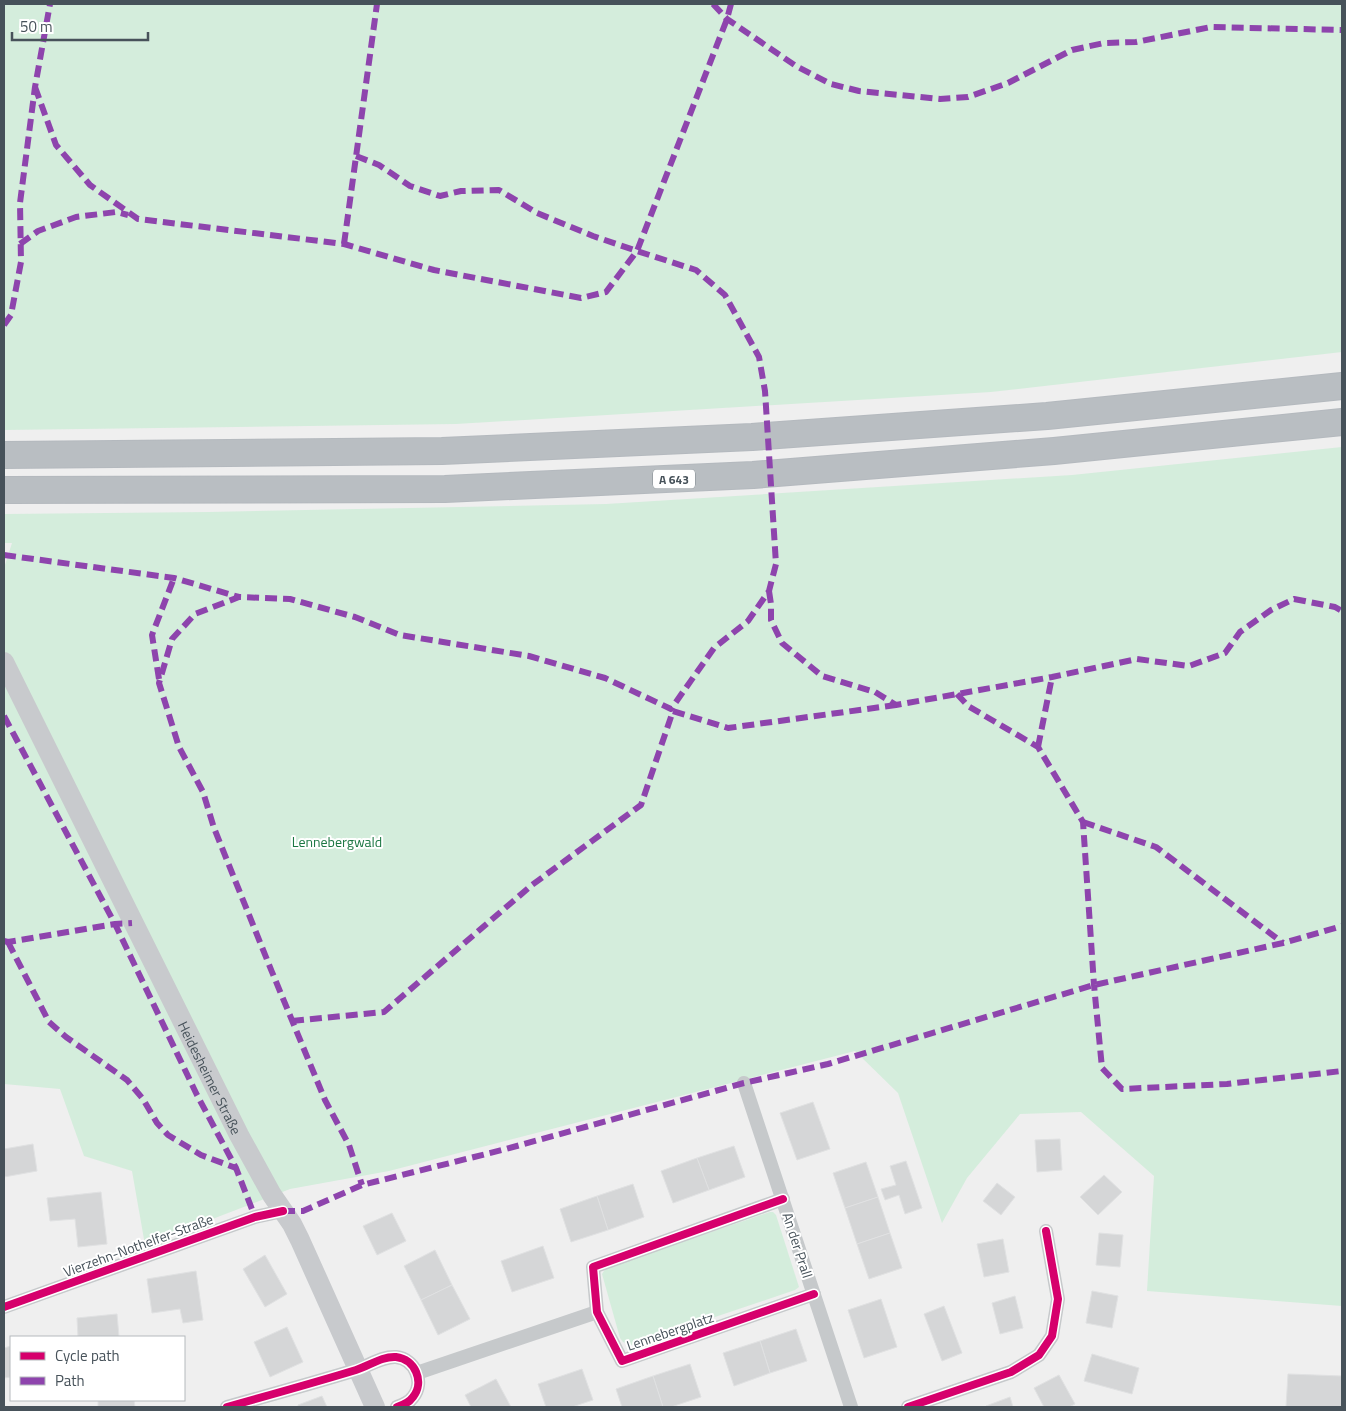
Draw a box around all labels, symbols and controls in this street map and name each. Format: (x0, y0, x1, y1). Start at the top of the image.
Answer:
scale bar (12, 10, 149, 42)
text: 50 m (20, 15, 53, 38)
road number: A 643 (653, 469, 695, 488)
park label: Lennebergwald (292, 831, 382, 852)
street label: Heidesheimer Straße (173, 1017, 248, 1138)
street label: Vierzehn-Nothelfer-Straße (60, 1208, 216, 1282)
street label: An der Prall (778, 1209, 818, 1281)
street label: Lennebergplatz (624, 1306, 716, 1356)
legend (10, 1336, 185, 1401)
text: Cycle path (55, 1344, 120, 1367)
text: Path (55, 1369, 85, 1392)

